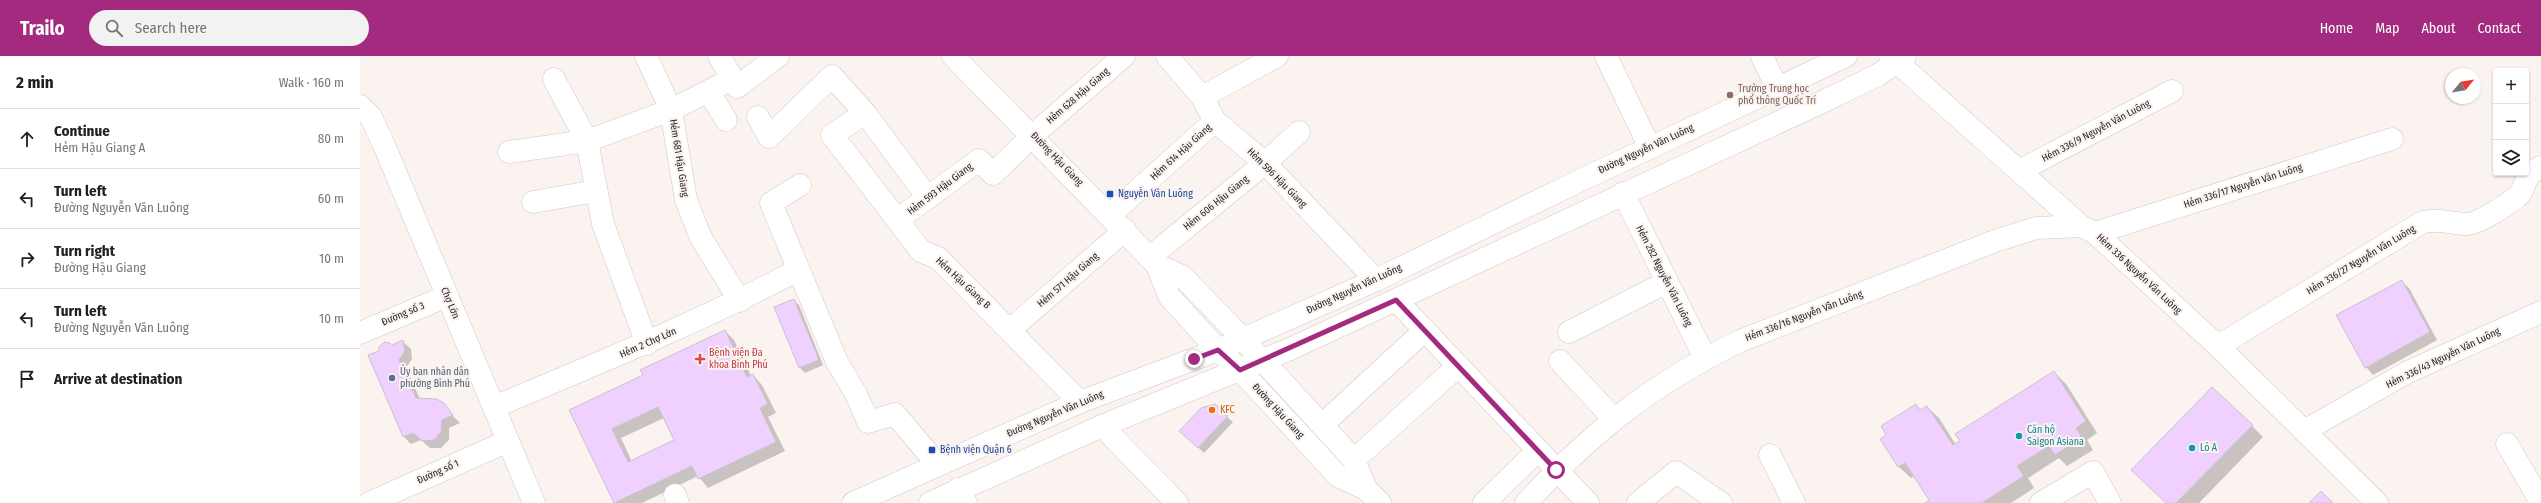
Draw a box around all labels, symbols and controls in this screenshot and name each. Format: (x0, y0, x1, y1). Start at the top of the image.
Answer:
search box (89, 10, 369, 46)
text: Trailo (20, 17, 65, 40)
icon: search (103, 17, 125, 39)
text: Search here (135, 19, 207, 37)
text: Home (2320, 20, 2353, 37)
text: Map (2375, 20, 2399, 37)
text: About (2421, 20, 2456, 37)
text: Contact (2478, 20, 2521, 37)
street label: Hẻm 628 Hậu Giang (1043, 65, 1112, 127)
north arrow (2445, 68, 2481, 104)
map controls (2493, 68, 2529, 176)
button: + (2493, 68, 2529, 104)
text: 2 min (16, 72, 54, 93)
text: Walk · 160 m (279, 75, 344, 90)
place label: Trường Trung học phổ thông Quốc Trí (1738, 83, 1817, 107)
marker: Trường Trung học phổ thông Quốc Trí (1725, 90, 1735, 100)
street label: Hẻm 336/9 Nguyễn Văn Luông (2039, 96, 2153, 165)
button: − (2493, 104, 2529, 140)
street label: Hẻm 681 Hậu Giang (667, 118, 692, 198)
street label: Hẻm 614 Hậu Giang (1147, 120, 1214, 183)
street label: Đường Nguyễn Văn Luông (1596, 121, 1696, 176)
text: Continue (54, 122, 110, 140)
icon: ahead (16, 128, 38, 150)
street label: Đường Hậu Giang (1028, 129, 1086, 189)
text: 80 m (318, 131, 344, 146)
text: Hẻm Hậu Giang A (54, 140, 145, 155)
button: layers (2493, 140, 2529, 176)
street label: Hẻm 596 Hậu Giang (1245, 145, 1310, 210)
street label: Hẻm 593 Hậu Giang (904, 160, 975, 217)
street label: Hẻm 336/17 Nguyễn Văn Luông (2182, 160, 2304, 211)
street label: Hẻm 606 Hậu Giang (1180, 172, 1251, 233)
text: Turn left (54, 182, 107, 200)
place label: Nguyễn Văn Luông (1118, 187, 1193, 200)
icon: left (16, 188, 38, 210)
marker: Nguyễn Văn Luông (1105, 189, 1115, 199)
text: 60 m (318, 191, 344, 206)
text: Đường Nguyễn Văn Luông (54, 200, 189, 215)
street label: Hẻm 336/27 Nguyễn Văn Luông (2304, 222, 2418, 297)
street label: Hẻm 282 Nguyễn Văn Luông (1633, 223, 1696, 329)
street label: Hẻm 336 Nguyễn Văn Luông (2094, 231, 2185, 317)
text: Turn right (54, 242, 115, 260)
icon: right (16, 248, 38, 270)
street label: Hẻm 571 Hậu Giang (1034, 249, 1101, 310)
text: 10 m (319, 251, 344, 266)
street label: Hẻm Hậu Giang B (933, 254, 994, 312)
text: Đường Hậu Giang (54, 260, 146, 275)
street label: Đường Nguyễn Văn Luông (1304, 261, 1404, 316)
street label: Chợ Lớn (438, 286, 462, 320)
street label: Hẻm 336/16 Nguyễn Văn Luông (1743, 287, 1865, 344)
street label: Đường số 3 (379, 299, 427, 328)
text: Turn left (54, 302, 107, 320)
icon: left (16, 308, 38, 330)
text: 10 m (319, 311, 344, 326)
text: Đường Nguyễn Văn Luông (54, 320, 189, 335)
street label: Hẻm 2 Chợ Lớn (617, 324, 678, 361)
street label: Hẻm 336/43 Nguyễn Văn Luông (2384, 324, 2502, 391)
place label: Bệnh viện Đa khoa Bình Phú (709, 347, 768, 371)
route end (1185, 350, 1203, 368)
marker: Bệnh viện Đa khoa Bình Phú (694, 353, 706, 365)
place label: Ủy ban nhân dân phường Bình Phú (400, 364, 470, 390)
icon: arrive (16, 368, 38, 390)
text: Arrive at destination (54, 370, 182, 388)
marker: Ủy ban nhân dân phường Bình Phú (387, 373, 397, 383)
street label: Đường Hậu Giang (1250, 381, 1307, 441)
street label: Đường Nguyễn Văn Luông (1004, 387, 1105, 440)
place label: KFC (1220, 404, 1235, 416)
marker: KFC (1207, 405, 1217, 415)
place label: Căn hộ Saigon Asiana (2027, 424, 2084, 448)
marker: Căn hộ Saigon Asiana (2014, 431, 2024, 441)
place label: Lô A (2200, 442, 2218, 454)
marker: Lô A (2187, 443, 2197, 453)
place label: Bệnh viện Quận 6 (940, 444, 1012, 456)
marker: Bệnh viện Quận 6 (927, 445, 937, 455)
street label: Đường số 1 (415, 456, 461, 487)
route start (1547, 461, 1565, 479)

